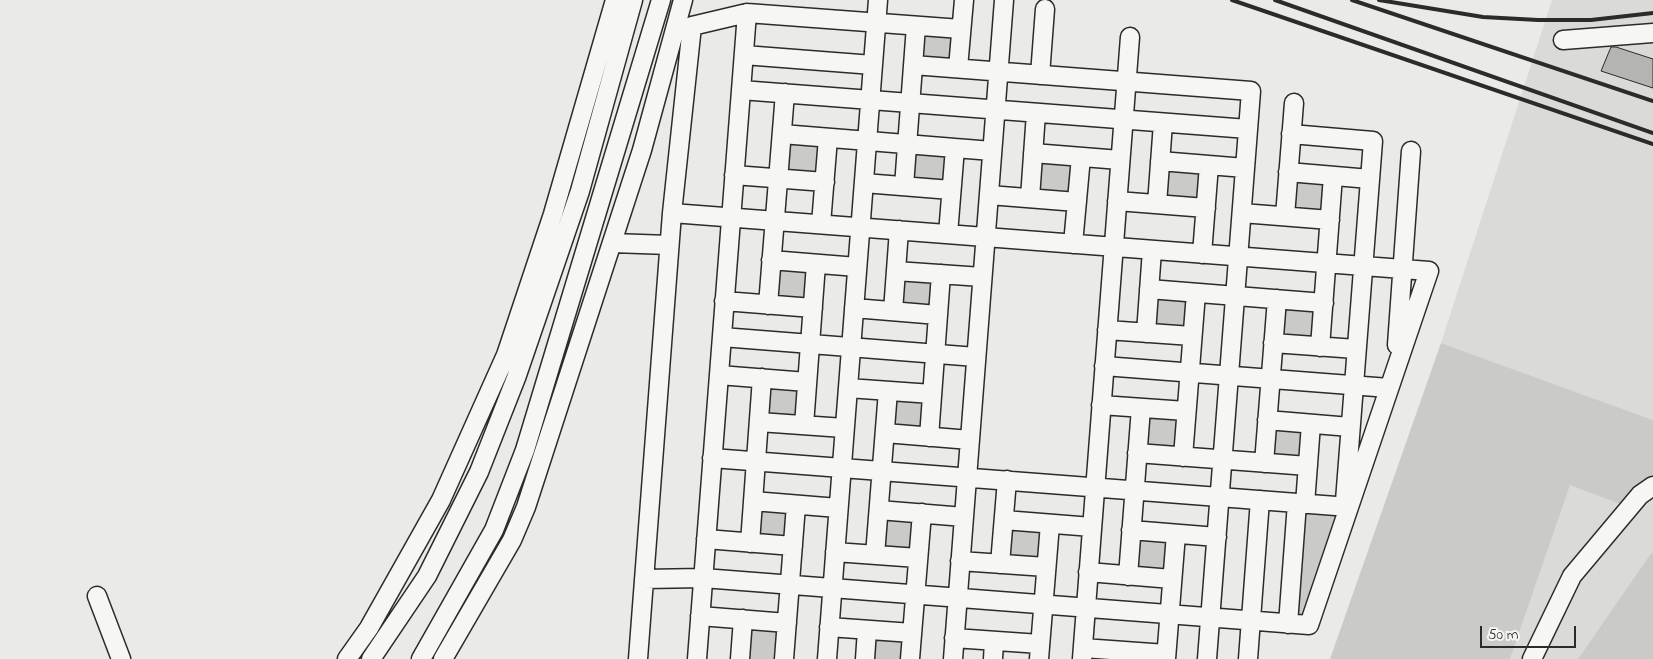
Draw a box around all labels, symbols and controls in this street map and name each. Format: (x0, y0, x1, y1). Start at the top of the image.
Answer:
scale bar (1483, 616, 1579, 648)
text: 50 m (1488, 624, 1518, 646)

